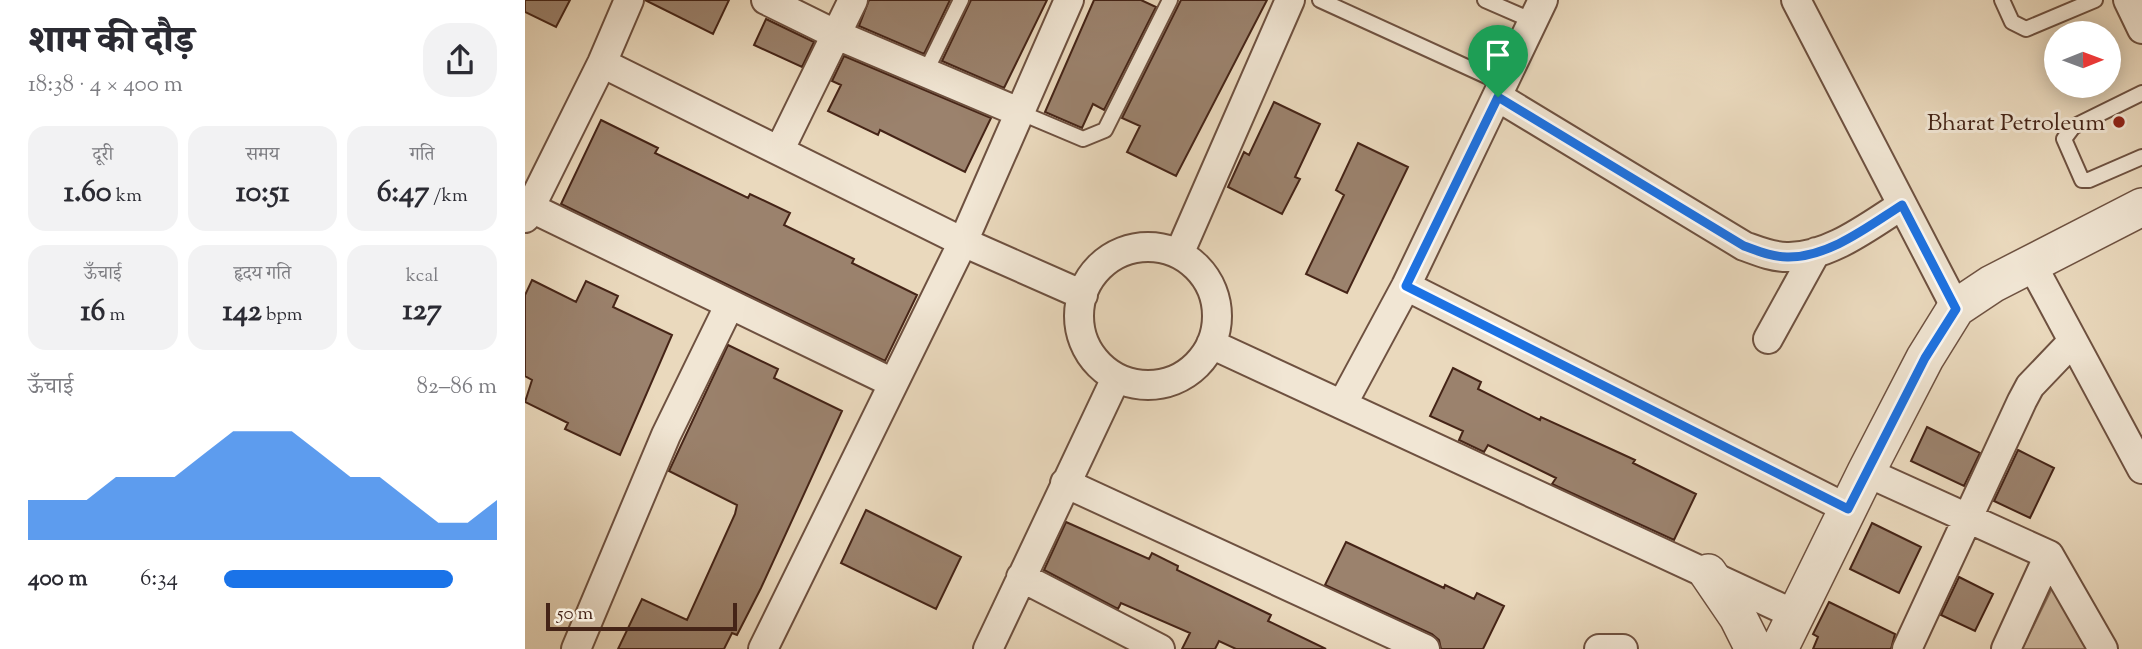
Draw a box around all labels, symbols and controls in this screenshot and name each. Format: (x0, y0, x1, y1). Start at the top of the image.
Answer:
text: शाम की दौड़ (28, 16, 194, 70)
north arrow (2044, 21, 2121, 98)
map controls (2044, 21, 2121, 98)
button: share (423, 23, 497, 97)
pin (1468, 25, 1528, 97)
icon: arrive (1479, 36, 1517, 74)
text: 18:38 · 4 × 400 m (28, 69, 183, 102)
place label: Bharat Petroleum (1927, 107, 2105, 141)
marker: Bharat Petroleum (2111, 114, 2127, 130)
text: दूरी (93, 142, 113, 169)
text: समय (246, 142, 279, 169)
text: गति (410, 142, 435, 169)
text: 1.60 (64, 172, 112, 215)
text: 10:51 (236, 172, 289, 215)
text: 6:47 (377, 172, 429, 215)
text: km (112, 183, 142, 210)
text: /km (429, 183, 468, 210)
text: ऊँचाई (84, 261, 122, 288)
text: हृदय गति (234, 261, 291, 288)
text: kcal (406, 263, 438, 290)
text: 127 (403, 290, 442, 333)
text: 16 (80, 291, 106, 334)
text: 142 (223, 291, 262, 334)
text: m (106, 302, 125, 329)
text: bpm (262, 302, 302, 329)
text: ऊँचाई (28, 371, 73, 404)
text: 82–86 m (417, 371, 497, 404)
text: 400 m (28, 563, 88, 596)
text: 6:34 (140, 563, 178, 596)
scale bar (546, 600, 737, 632)
text: 50 m (557, 601, 593, 628)

